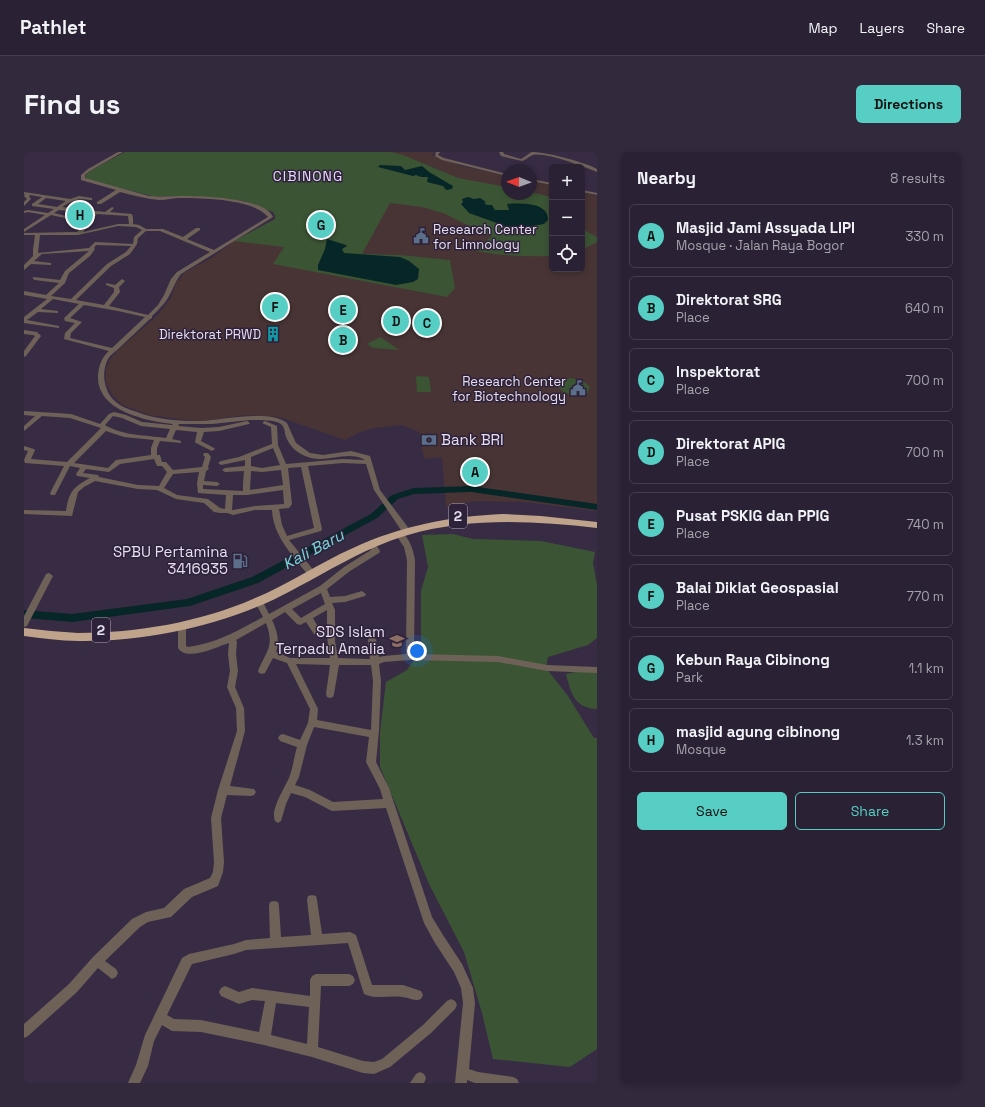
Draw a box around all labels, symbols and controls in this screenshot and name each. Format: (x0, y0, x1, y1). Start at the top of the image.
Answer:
text: Pathlet (20, 15, 86, 40)
text: Map (808, 19, 838, 37)
text: Layers (860, 19, 904, 37)
text: Share (926, 19, 965, 37)
button: Directions (856, 85, 961, 123)
text: Find us (24, 86, 121, 122)
north arrow (501, 164, 537, 200)
map controls (549, 164, 585, 272)
button: + (549, 164, 585, 200)
district label: CIBINONG (273, 167, 343, 185)
text: Nearby (637, 167, 696, 189)
text: 8 results (890, 170, 945, 187)
pin: H (67, 200, 93, 230)
button: − (549, 200, 585, 236)
pin: G (308, 210, 334, 240)
text: Masjid Jami Assyada LIPI (676, 218, 855, 237)
place label: Research Center for Limnology (433, 221, 537, 253)
public building icon: Research Center for Limnology (412, 227, 430, 245)
text: A (647, 228, 655, 245)
text: 330 m (905, 228, 944, 245)
button: locate (549, 236, 585, 272)
text: Mosque · Jalan Raya Bogor (676, 237, 844, 254)
text: Direktorat SRG (676, 290, 782, 309)
pin: F (262, 292, 288, 322)
pin: E (330, 295, 356, 325)
text: B (647, 300, 655, 317)
text: 640 m (905, 300, 944, 317)
pin: D (383, 306, 409, 336)
pin: C (414, 308, 440, 338)
text: Place (676, 309, 710, 326)
building icon: Direktorat PRWD (264, 325, 282, 343)
pin: B (330, 325, 356, 355)
place label: Direktorat PRWD (159, 326, 261, 343)
text: Inspektorat (676, 362, 760, 381)
text: C (647, 372, 655, 389)
text: 700 m (906, 372, 944, 389)
place label: Research Center for Biotechnology (452, 373, 566, 405)
public building icon: Research Center for Biotechnology (569, 379, 587, 397)
text: Place (676, 381, 710, 398)
place label: Bank BRI (441, 430, 504, 449)
bank icon: Bank BRI (420, 431, 438, 449)
text: Direktorat APIG (676, 434, 785, 453)
text: D (647, 444, 655, 461)
text: 700 m (906, 444, 944, 461)
text: Place (676, 453, 710, 470)
pin: A (462, 457, 488, 487)
road number: 2 (449, 504, 467, 528)
text: Pusat PSKIG dan PPIG (676, 506, 829, 525)
text: E (647, 516, 655, 533)
text: 740 m (906, 516, 944, 533)
water label: Kali Baru (279, 524, 349, 574)
text: Place (676, 525, 710, 542)
place label: SPBU Pertamina 3416935 (113, 542, 228, 578)
fuel station icon: SPBU Pertamina 3416935 (231, 552, 249, 570)
text: Balai Diklat Geospasial (676, 578, 839, 597)
text: F (648, 588, 654, 605)
text: 770 m (907, 588, 944, 605)
text: Place (676, 597, 710, 614)
road number: 2 (92, 618, 110, 642)
place label: SDS Islam Terpadu Amalia (276, 622, 385, 658)
school or university icon: SDS Islam Terpadu Amalia (388, 632, 406, 650)
your location (407, 641, 427, 661)
text: Kebun Raya Cibinong (676, 650, 830, 669)
text: G (647, 660, 655, 677)
text: 1.1 km (909, 660, 944, 677)
text: Park (676, 669, 703, 686)
text: masjid agung cibinong (676, 722, 840, 741)
text: H (647, 732, 655, 749)
text: 1.3 km (906, 732, 944, 749)
text: Mosque (676, 741, 726, 758)
button: Save (637, 792, 787, 830)
button: Share (795, 792, 945, 830)

